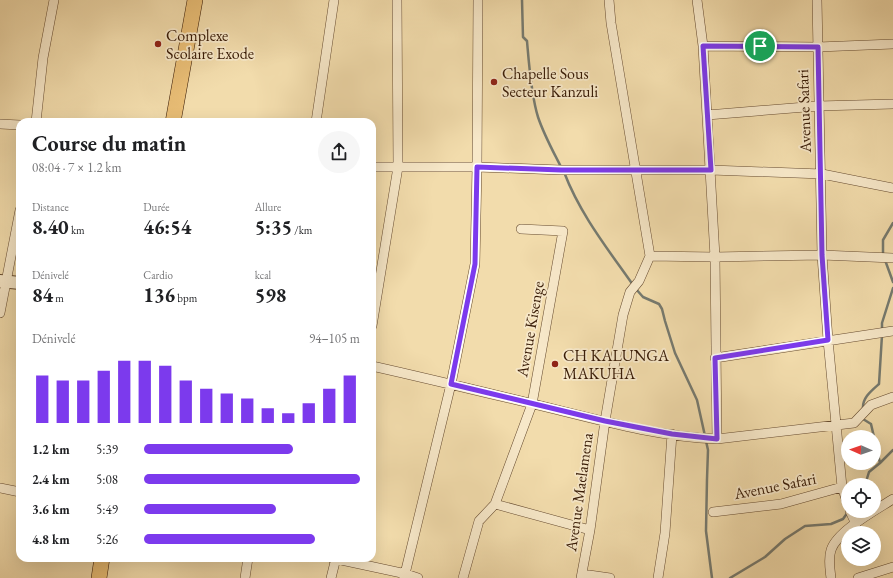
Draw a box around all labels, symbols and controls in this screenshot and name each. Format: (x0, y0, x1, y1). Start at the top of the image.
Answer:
place label: Complexe Scolaire Exode (166, 25, 254, 64)
pin (743, 29, 777, 63)
icon: arrive (749, 35, 771, 57)
marker: Complexe Scolaire Exode (153, 39, 163, 49)
place label: Chapelle Sous Secteur Kanzuli (502, 63, 598, 102)
street label: Avenue Safari (792, 69, 816, 154)
marker: Chapelle Sous Secteur Kanzuli (489, 77, 499, 87)
text: Course du matin (32, 129, 186, 158)
button: share (318, 131, 360, 173)
text: 08:04 · 7 × 1.2 km (32, 159, 122, 176)
text: Distance (32, 200, 69, 214)
text: Durée (143, 200, 170, 214)
text: Allure (255, 200, 281, 214)
text: 8.40 (32, 214, 69, 240)
text: 46:54 (143, 214, 191, 240)
text: 5:35 (255, 214, 292, 240)
text: km (69, 223, 85, 237)
text: /km (292, 223, 312, 237)
text: Dénivelé (32, 268, 69, 282)
text: Cardio (143, 268, 173, 282)
text: kcal (255, 268, 271, 282)
street label: Avenue Kisenge (511, 279, 549, 380)
text: 84 (32, 282, 53, 308)
text: 136 (143, 282, 175, 308)
text: 598 (255, 282, 286, 308)
text: m (53, 291, 64, 305)
text: bpm (175, 291, 197, 305)
text: Dénivelé (32, 330, 76, 347)
text: 94–105 m (309, 330, 360, 347)
place label: CH KALUNGA MAKUHA (563, 345, 670, 384)
marker: CH KALUNGA MAKUHA (550, 359, 560, 369)
north arrow (841, 430, 881, 470)
map controls (841, 430, 881, 566)
street label: Avenue Maelamena (560, 431, 598, 554)
text: 1.2 km (32, 441, 70, 458)
text: 5:39 (96, 441, 118, 458)
street label: Avenue Safari (731, 468, 818, 504)
text: 2.4 km (32, 471, 70, 488)
text: 5:08 (96, 471, 118, 488)
button: locate (841, 478, 881, 518)
text: 3.6 km (32, 501, 70, 518)
text: 5:49 (96, 501, 118, 518)
button: layers (841, 526, 881, 566)
text: 4.8 km (32, 531, 70, 548)
text: 5:26 (96, 531, 118, 548)

